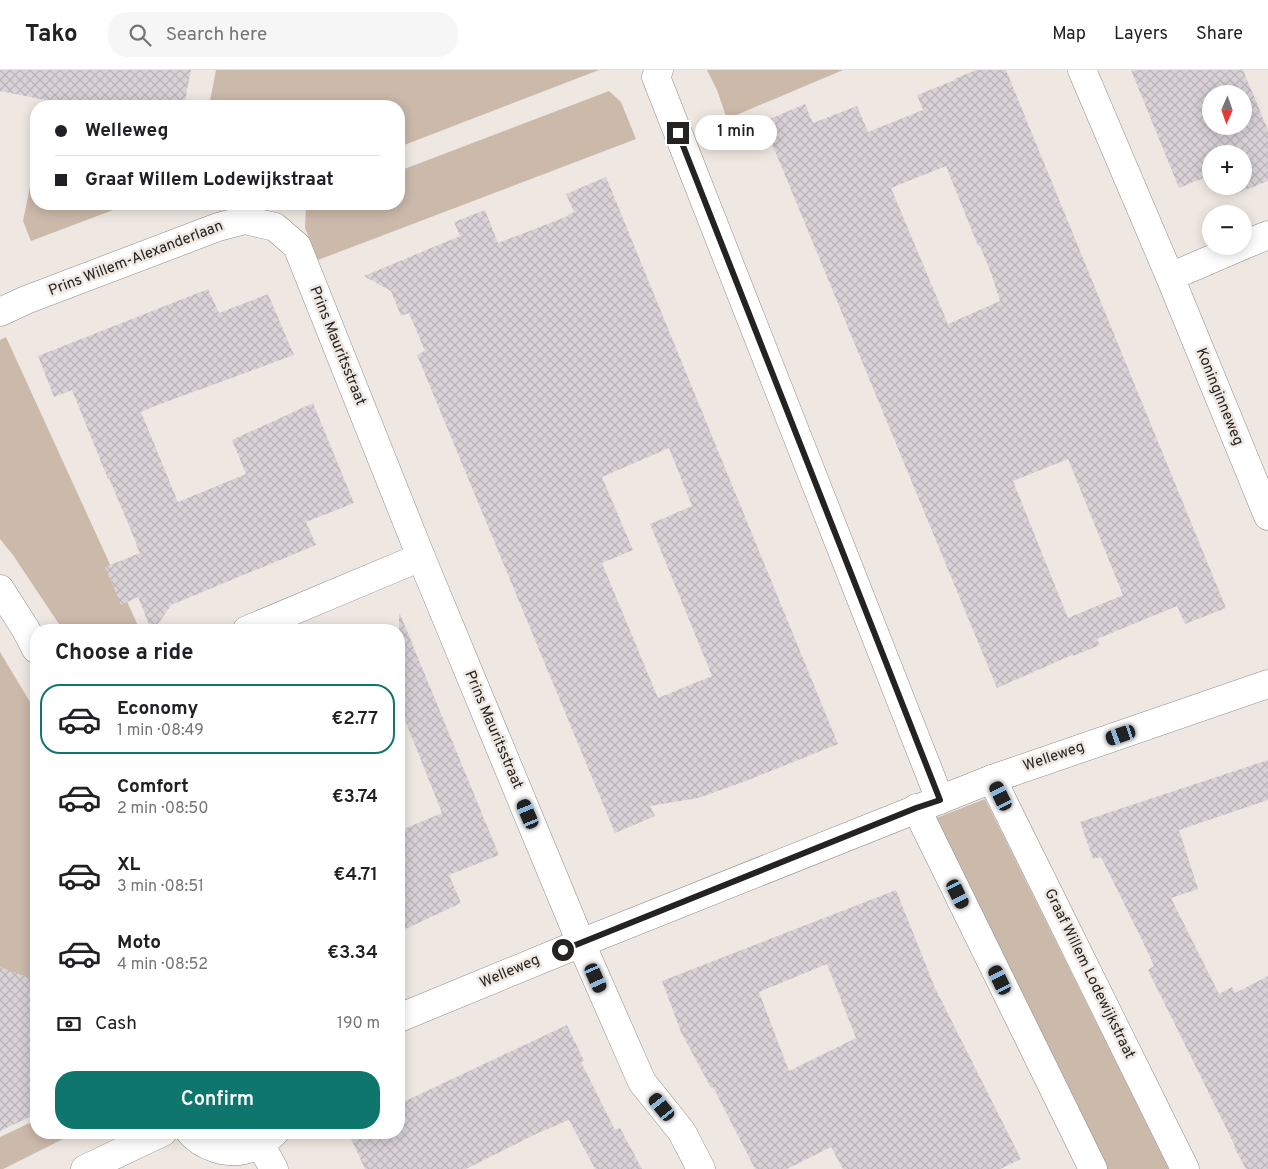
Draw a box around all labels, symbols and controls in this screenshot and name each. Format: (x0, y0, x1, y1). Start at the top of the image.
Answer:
search box (108, 12, 458, 57)
text: Tako (25, 20, 78, 50)
icon: search (126, 21, 154, 49)
text: Search here (166, 23, 267, 47)
text: Map (1052, 23, 1086, 46)
text: Layers (1114, 23, 1168, 46)
text: Share (1196, 23, 1243, 46)
north arrow (1202, 85, 1252, 135)
map controls (1202, 85, 1252, 255)
callout: 1 min (696, 116, 778, 150)
text: Welleweg (85, 119, 168, 143)
route end (667, 122, 689, 144)
text: 1 min (717, 122, 755, 142)
button: + (1202, 145, 1252, 195)
text: Graaf Willem Lodewijkstraat (85, 168, 334, 192)
button: − (1202, 205, 1252, 255)
street label: Prins Willem-Alexanderlaan (46, 217, 226, 301)
street label: Prins Mauritsstraat (304, 284, 370, 408)
street label: Koninginneweg (1191, 345, 1247, 449)
text: Choose a ride (55, 640, 193, 667)
street label: Prins Mauritsstraat (459, 668, 527, 792)
icon: car (57, 697, 102, 742)
text: Economy (117, 697, 198, 721)
text: €2.77 (331, 707, 378, 731)
text: 1 min · 08:49 (117, 721, 204, 741)
car (1104, 723, 1137, 747)
street label: Welleweg (1021, 738, 1087, 776)
icon: car (57, 775, 102, 820)
text: Comfort (117, 775, 189, 799)
car (987, 779, 1014, 813)
text: €3.74 (332, 785, 378, 809)
car (515, 797, 540, 831)
text: 2 min · 08:50 (117, 799, 209, 819)
icon: car (57, 853, 102, 898)
text: XL (117, 853, 140, 877)
text: €4.71 (333, 863, 378, 887)
text: 3 min · 08:51 (117, 877, 204, 897)
car (944, 877, 971, 911)
street label: Graaf Willem Lodewijkstraat (1039, 886, 1139, 1062)
icon: car (57, 931, 102, 976)
text: Moto (117, 931, 161, 955)
route start (552, 939, 574, 961)
text: €3.34 (327, 941, 378, 965)
street label: Welleweg (477, 951, 543, 993)
text: 4 min · 08:52 (117, 955, 208, 975)
car (583, 961, 608, 995)
car (986, 963, 1013, 997)
icon: cash (55, 1010, 83, 1038)
text: Cash (95, 1012, 137, 1036)
text: 190 m (337, 1014, 380, 1034)
button: Confirm (55, 1071, 380, 1129)
car (646, 1091, 677, 1123)

